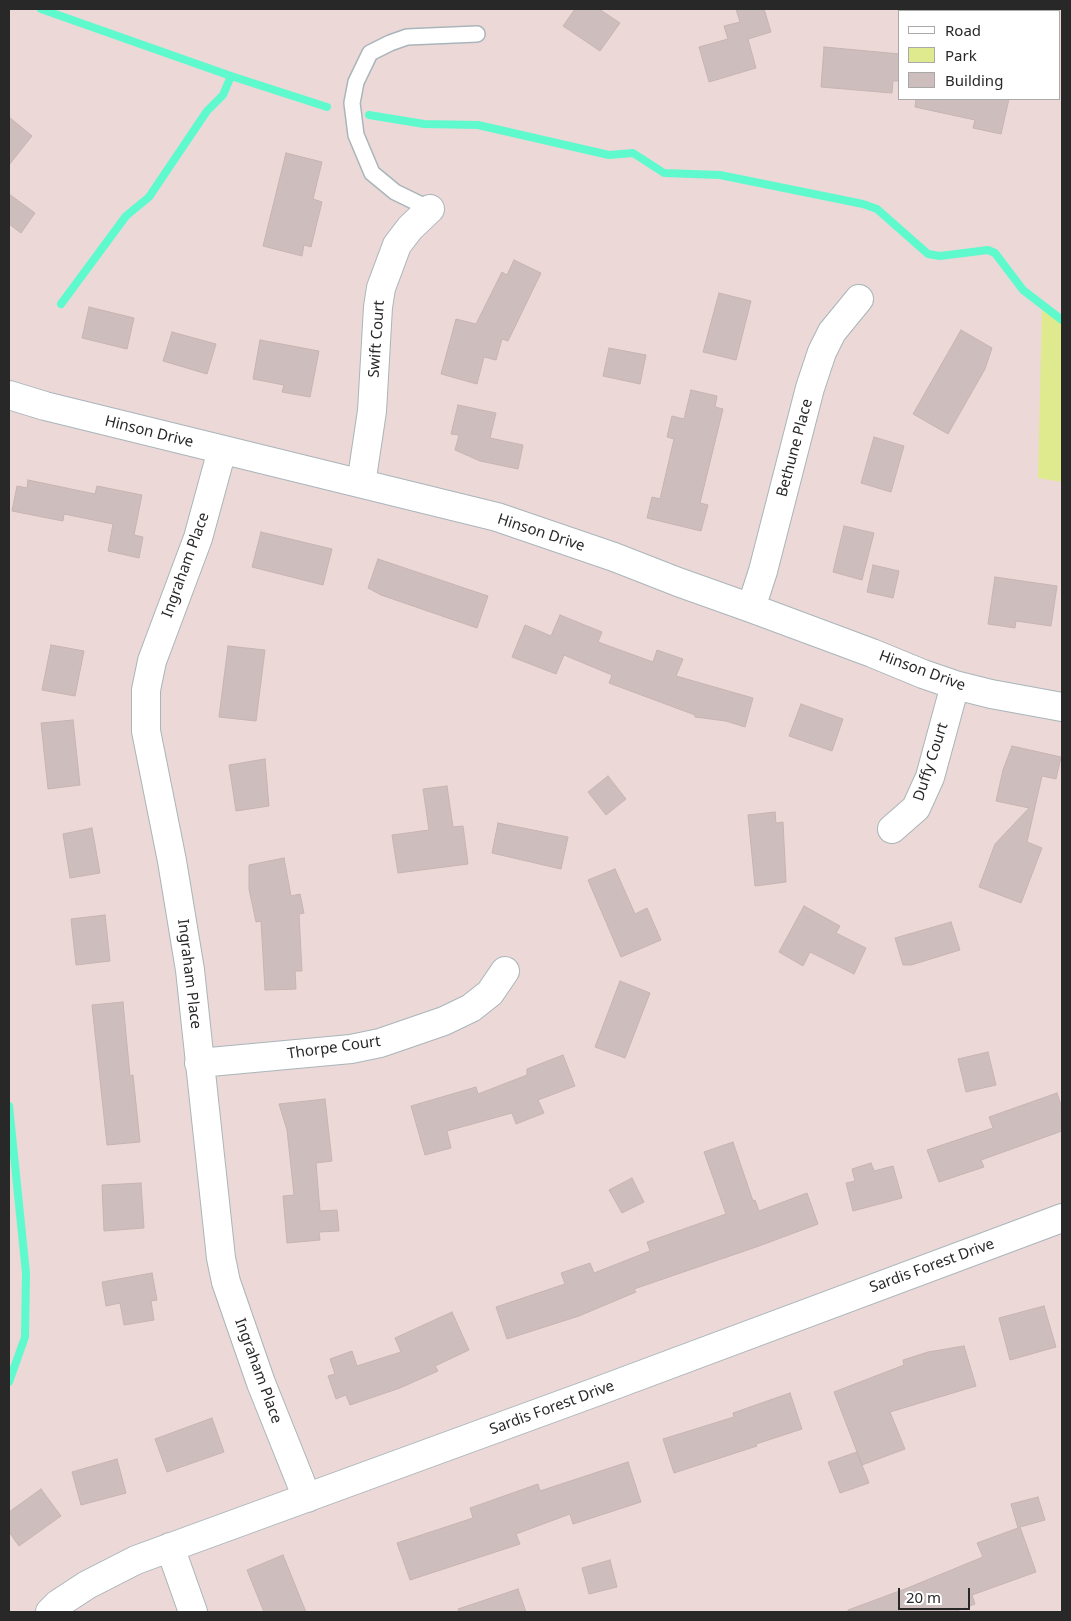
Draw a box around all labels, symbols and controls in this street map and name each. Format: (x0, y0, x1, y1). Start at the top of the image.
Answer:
legend (898, 10, 1061, 100)
text: Road (945, 20, 981, 40)
text: Park (945, 45, 977, 65)
text: Building (945, 70, 1003, 90)
street label: Swift Court (365, 300, 389, 378)
street label: Bethune Place (773, 397, 817, 499)
street label: Hinson Drive (103, 412, 195, 452)
street label: Ingraham Place (159, 510, 213, 620)
street label: Hinson Drive (495, 510, 587, 556)
street label: Hinson Drive (876, 647, 968, 695)
street label: Duffy Court (910, 720, 952, 804)
street label: Ingraham Place (173, 918, 205, 1030)
street label: Thorpe Court (286, 1033, 382, 1063)
street label: Sardis Forest Drive (867, 1235, 997, 1297)
street label: Ingraham Place (231, 1316, 285, 1426)
street label: Sardis Forest Drive (487, 1377, 617, 1439)
scale bar (901, 1578, 974, 1610)
text: 20 m (906, 1587, 941, 1607)

